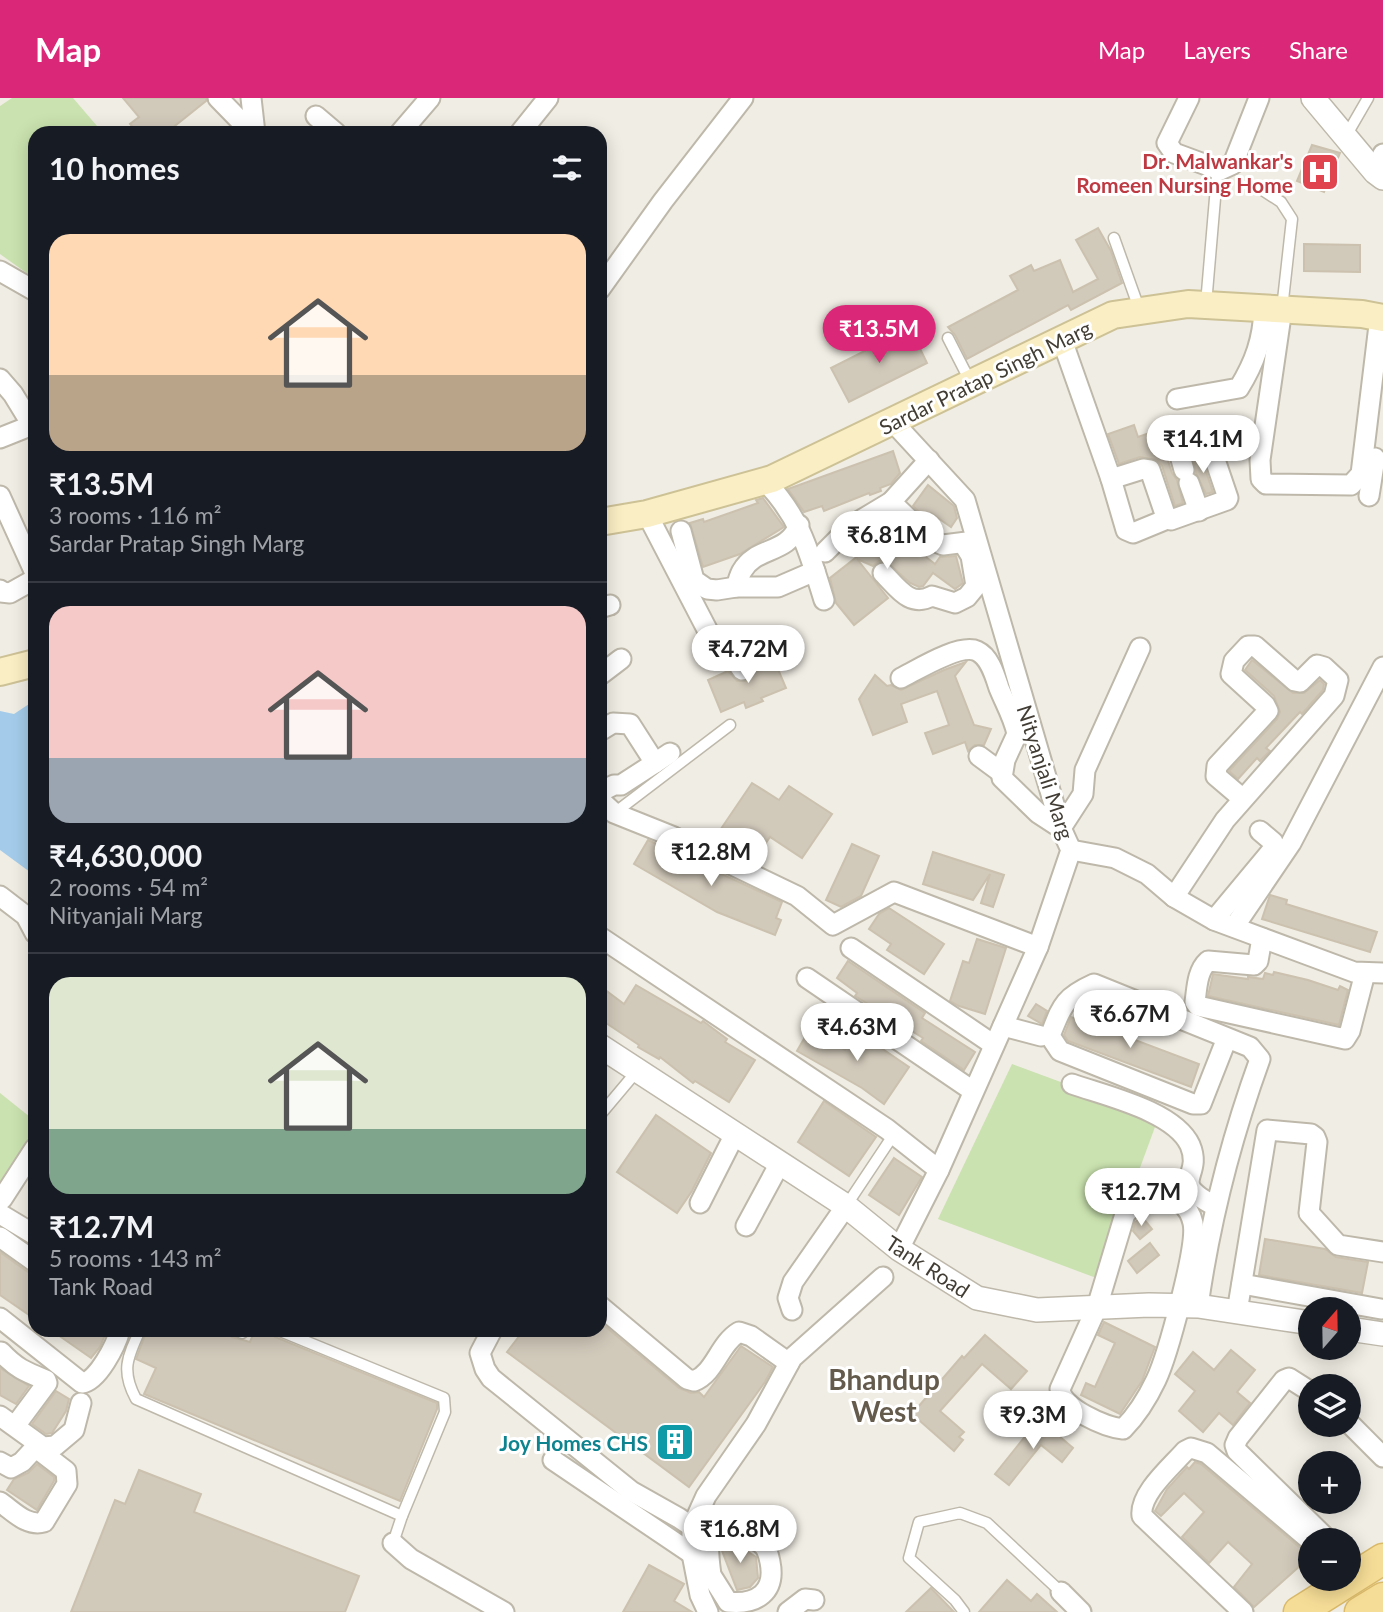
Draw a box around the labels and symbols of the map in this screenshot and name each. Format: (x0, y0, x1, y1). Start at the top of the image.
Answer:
place label: Dr. Malwankar's Romeen Nursing Home (1076, 148, 1293, 197)
hospital icon: Dr. Malwankar's Romeen Nursing Home (1299, 151, 1341, 193)
pin: ₹13.5M (822, 306, 936, 365)
street label: Sardar Pratap Singh Marg (875, 315, 1095, 439)
pin: ₹14.1M (1146, 416, 1260, 475)
pin: ₹6.81M (830, 512, 944, 571)
pin: ₹4.72M (691, 626, 805, 685)
street label: Nityanjali Marg (1012, 702, 1080, 843)
pin: ₹12.8M (654, 828, 768, 888)
pin: ₹6.67M (1073, 990, 1187, 1050)
pin: ₹4.63M (800, 1004, 914, 1063)
pin: ₹12.7M (1084, 1168, 1198, 1228)
street label: Tank Road (881, 1230, 975, 1302)
north arrow (1298, 1297, 1362, 1360)
district label: Bhandup West (828, 1362, 940, 1428)
pin: ₹9.3M (984, 1392, 1082, 1451)
building icon: Joy Homes CHS (654, 1421, 696, 1463)
place label: Joy Homes CHS (499, 1430, 648, 1455)
pin: ₹16.8M (683, 1506, 797, 1565)

